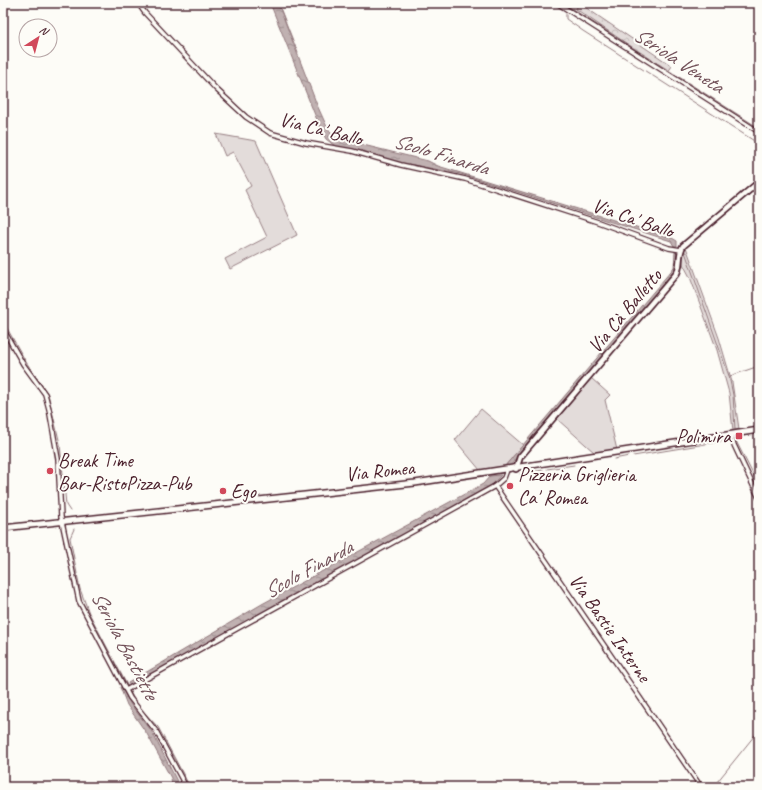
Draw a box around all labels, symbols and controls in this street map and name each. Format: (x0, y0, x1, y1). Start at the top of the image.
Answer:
north arrow (18, 18, 58, 58)
water label: Seriola Veneta (629, 21, 730, 100)
text: N (37, 22, 53, 39)
street label: Via Ca' Ballo (277, 107, 367, 152)
water label: Scolo Finarda (391, 127, 494, 181)
street label: Via Ca' Ballo (589, 192, 679, 244)
street label: Via Cà Balletto (583, 263, 668, 358)
place label: Polimira (676, 424, 732, 449)
marker: Polimira (734, 431, 744, 441)
place label: Break Time Bar-RistoPizza-Pub (58, 448, 193, 496)
street label: Via Romea (344, 455, 418, 487)
place label: Pizzeria Griglieria Ca' Romea (518, 462, 637, 510)
marker: Break Time Bar-RistoPizza-Pub (45, 466, 55, 476)
place label: Ego (231, 479, 257, 504)
marker: Pizzeria Griglieria Ca' Romea (505, 481, 515, 491)
marker: Ego (218, 486, 228, 496)
water label: Scolo Finarda (259, 533, 359, 604)
street label: Via Bastie Interne (564, 569, 657, 688)
water label: Seriola Bastiette (86, 587, 166, 706)

